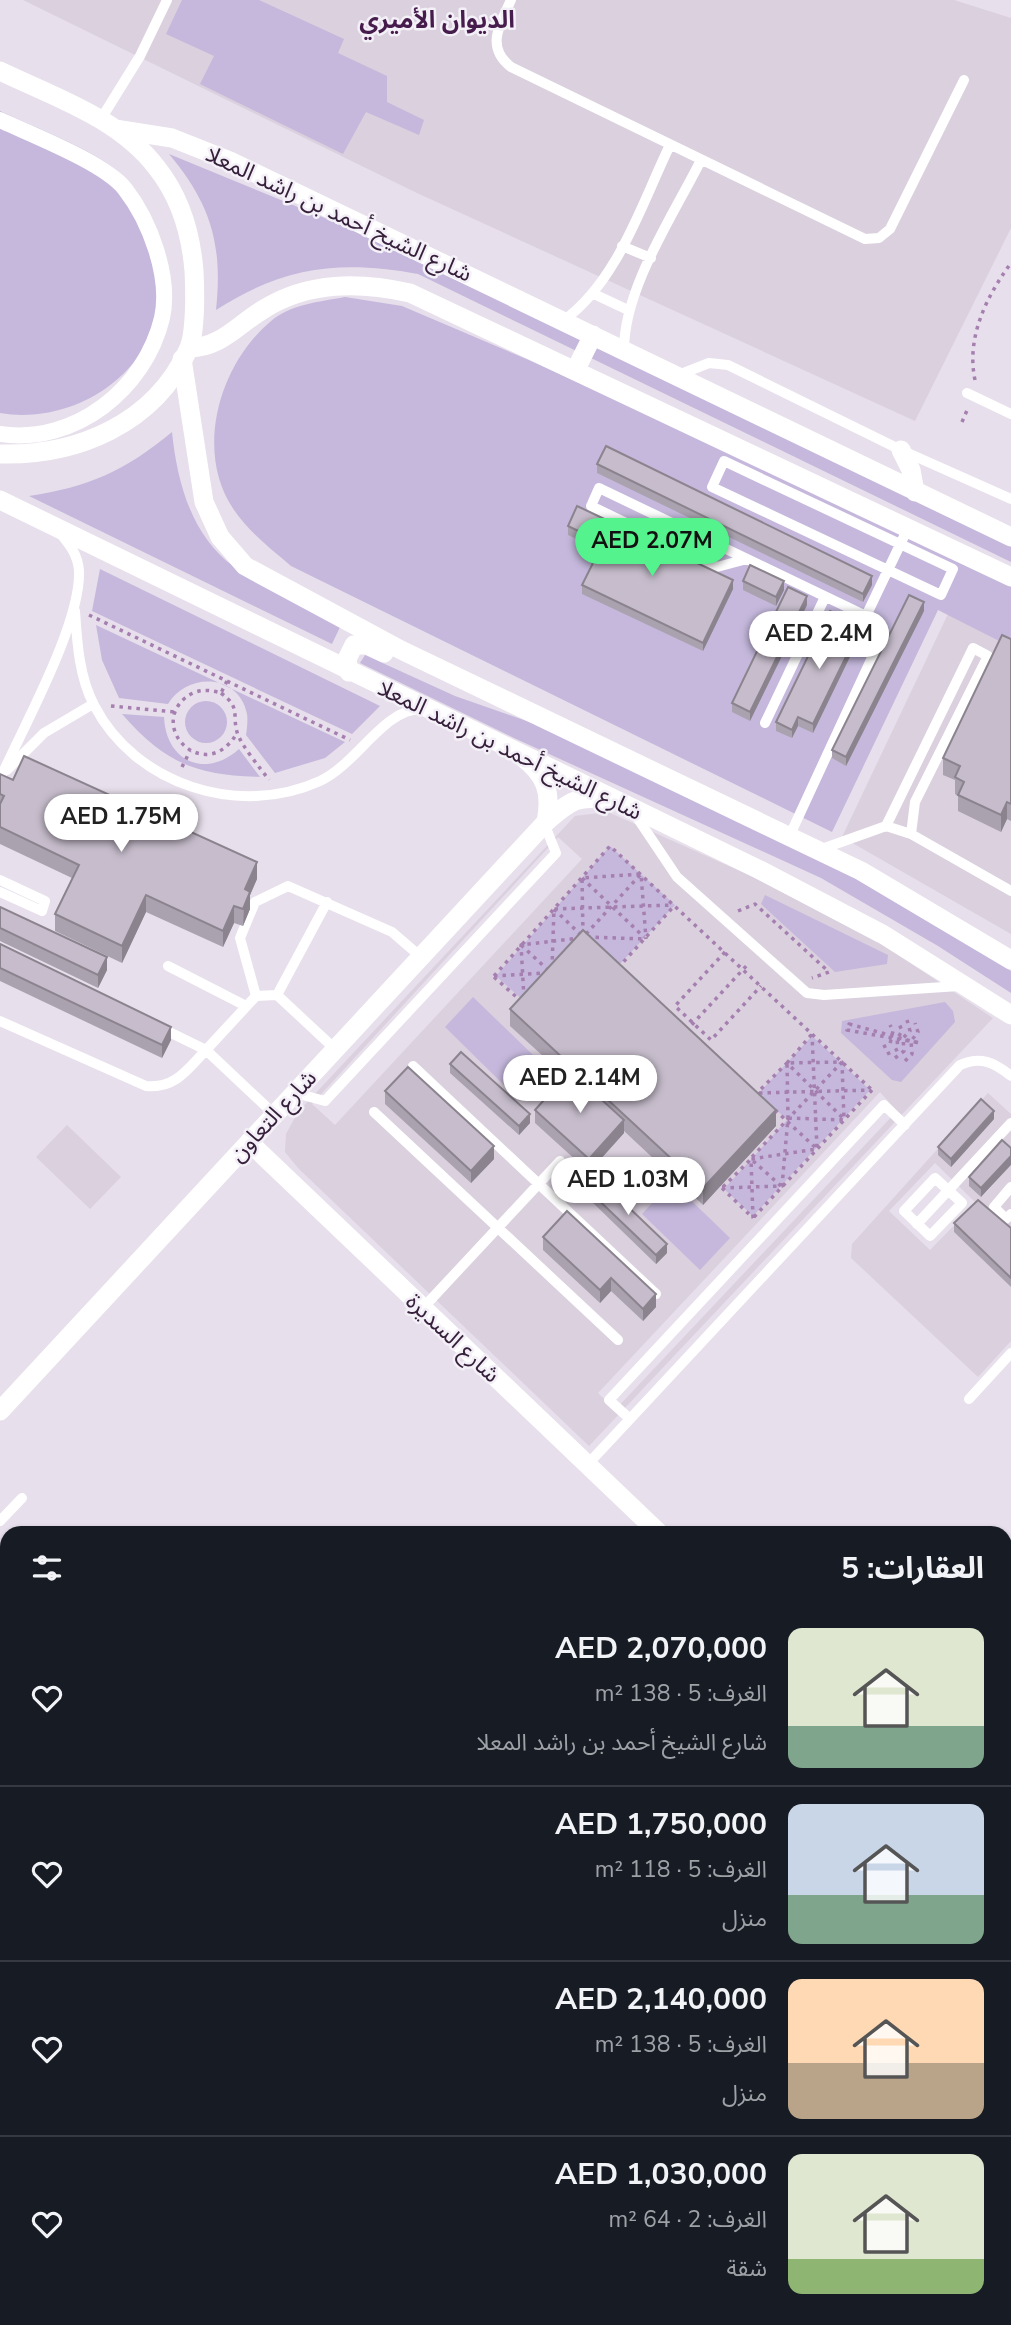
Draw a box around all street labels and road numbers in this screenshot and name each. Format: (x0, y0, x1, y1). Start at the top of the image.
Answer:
street label: شارع الشيخ أحمد بن راشد المعلا (200, 139, 477, 290)
street label: شارع الشيخ أحمد بن راشد المعلا (372, 672, 647, 828)
street label: شارع التعاون (222, 1063, 324, 1169)
street label: شارع السديرة (398, 1286, 507, 1390)

